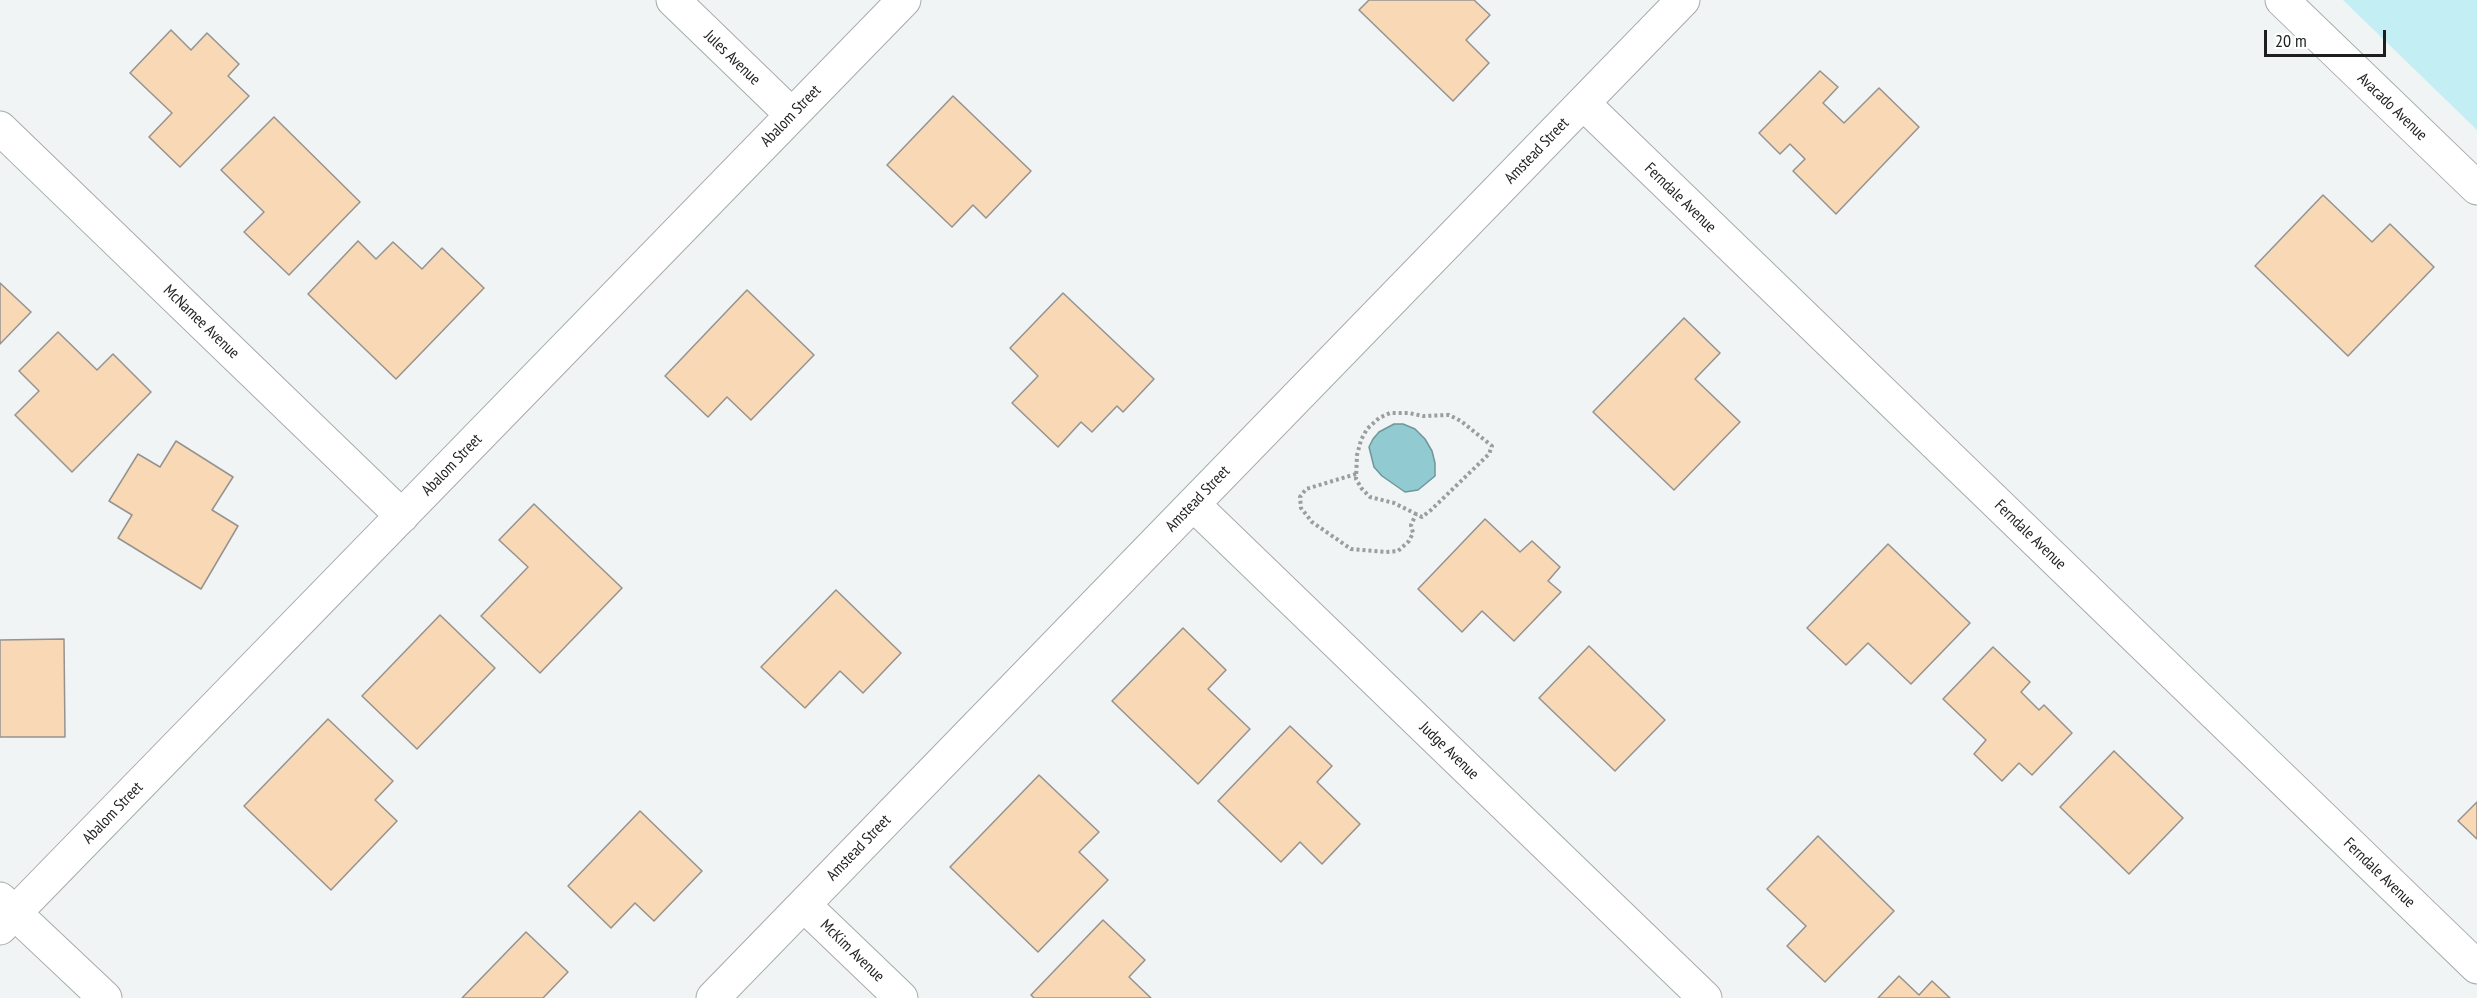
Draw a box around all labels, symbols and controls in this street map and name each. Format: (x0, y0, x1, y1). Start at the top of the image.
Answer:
scale bar (2267, 18, 2388, 56)
street label: Jules Avenue (700, 27, 764, 89)
text: 20 m (2275, 29, 2307, 52)
street label: Avacado Avenue (2353, 69, 2431, 145)
street label: Abalom Street (757, 81, 825, 151)
street label: Amstead Street (1501, 114, 1573, 188)
street label: Ferndale Avenue (1640, 159, 1720, 237)
street label: McNamee Avenue (159, 281, 243, 363)
street label: Abalom Street (418, 430, 486, 500)
street label: Amstead Street (1162, 462, 1234, 536)
street label: Ferndale Avenue (1990, 496, 2070, 574)
street label: Judge Avenue (1415, 718, 1483, 784)
street label: Abalom Street (79, 778, 147, 848)
street label: Amstead Street (823, 811, 895, 885)
street label: Ferndale Avenue (2339, 834, 2419, 912)
street label: McKim Avenue (816, 916, 888, 986)

